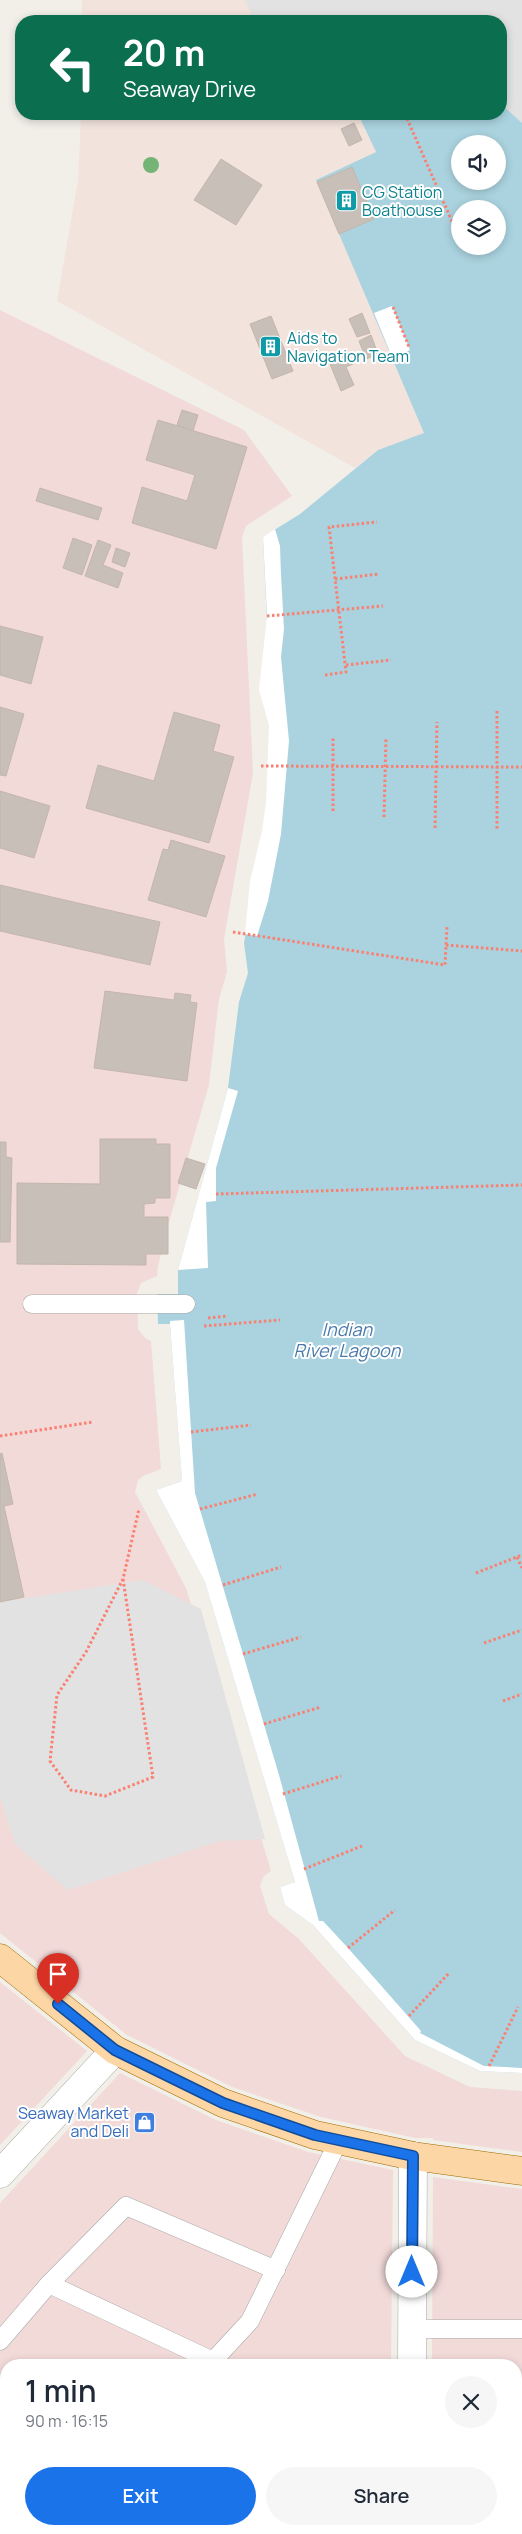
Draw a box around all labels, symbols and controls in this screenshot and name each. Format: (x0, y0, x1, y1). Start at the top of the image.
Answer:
text: 20 m (123, 29, 205, 77)
icon: left (40, 35, 105, 100)
text: Seaway Drive (123, 74, 256, 104)
map controls (451, 135, 506, 255)
button: sound (451, 135, 506, 190)
place label: CG Station Boathouse (362, 181, 443, 221)
building icon: CG Station Boathouse (334, 189, 358, 213)
button: layers (451, 200, 506, 255)
place label: Aids to Navigation Team (287, 327, 409, 367)
building icon: Aids to Navigation Team (259, 335, 283, 359)
water label: Indian River Lagoon (294, 1317, 402, 1362)
pin (37, 1953, 79, 2004)
icon: arrive (44, 1960, 72, 1988)
place label: Seaway Market and Deli (18, 2102, 129, 2142)
shop icon: Seaway Market and Deli (133, 2110, 157, 2134)
position arrow (385, 2245, 437, 2297)
text: 1 min (25, 2370, 97, 2411)
button: close (445, 2376, 497, 2428)
text: 90 m · 16:15 (25, 2410, 108, 2432)
button: Exit (25, 2467, 256, 2525)
button: Share (266, 2467, 497, 2525)

